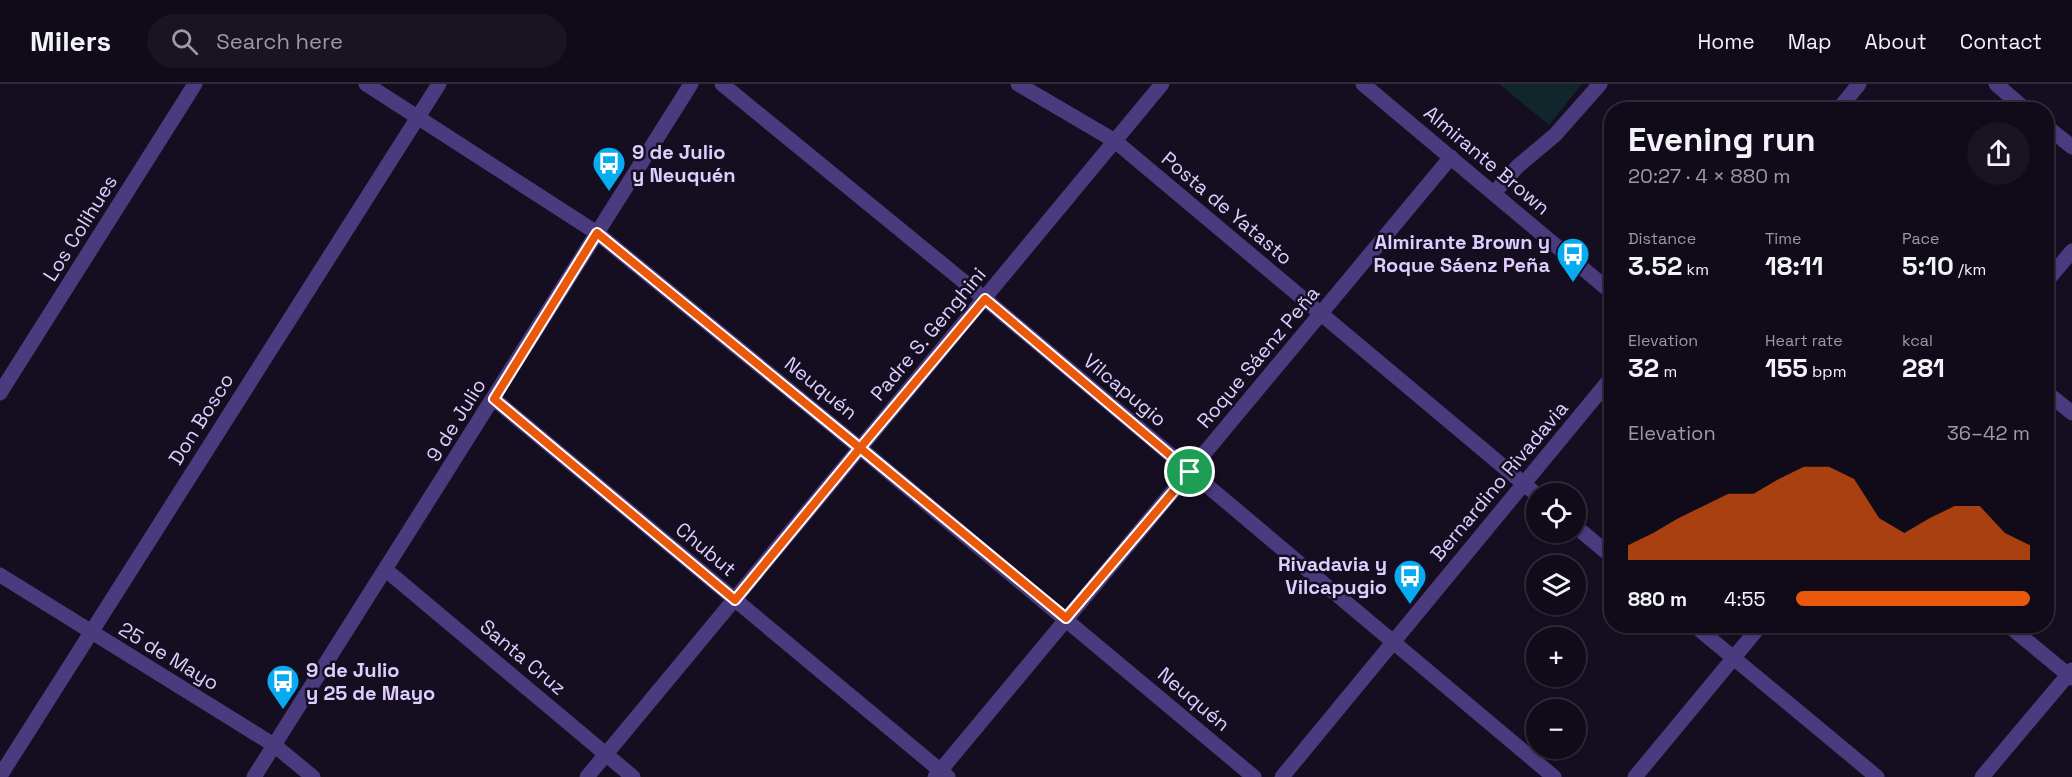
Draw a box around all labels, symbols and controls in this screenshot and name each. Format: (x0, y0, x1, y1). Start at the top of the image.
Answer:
search box (147, 14, 567, 68)
text: Milers (30, 23, 111, 59)
icon: search (168, 25, 201, 58)
text: Search here (216, 27, 343, 55)
text: Home (1697, 28, 1755, 55)
text: Map (1788, 28, 1832, 55)
text: About (1865, 28, 1927, 55)
text: Contact (1960, 28, 2042, 55)
street label: Almirante Brown (1419, 100, 1555, 220)
text: Evening run (1628, 119, 1816, 161)
button: share (1967, 122, 2030, 185)
place label: 9 de Julio y Neuquén (632, 139, 736, 188)
bus stop icon: 9 de Julio y Neuquén (591, 145, 627, 192)
street label: Posta de Yatasto (1156, 146, 1298, 270)
text: 20:27 · 4 × 880 m (1628, 163, 1790, 189)
street label: Los Colihues (37, 170, 123, 286)
text: Distance (1628, 228, 1696, 249)
text: Time (1765, 228, 1801, 249)
text: Pace (1902, 228, 1939, 249)
place label: Almirante Brown y Roque Sáenz Peña (1373, 229, 1550, 278)
bus stop icon: Almirante Brown y Roque Sáenz Peña (1555, 236, 1591, 283)
text: 3.52 (1628, 249, 1682, 283)
text: 18:11 (1765, 249, 1824, 283)
text: 5:10 (1902, 249, 1954, 283)
text: km (1682, 259, 1709, 280)
text: /km (1954, 259, 1986, 280)
street label: Padre S. Genghini (865, 262, 991, 406)
street label: Roque Sáenz Peña (1191, 281, 1325, 433)
text: Elevation (1628, 330, 1698, 351)
text: Heart rate (1765, 330, 1843, 351)
text: kcal (1902, 330, 1933, 351)
street label: Vilcapugio (1078, 348, 1172, 432)
street label: Neuquén (779, 351, 863, 425)
text: 32 (1628, 351, 1659, 385)
text: 155 (1765, 351, 1808, 385)
text: 281 (1902, 351, 1945, 385)
text: m (1659, 361, 1677, 382)
text: bpm (1808, 361, 1846, 382)
street label: Don Bosco (163, 368, 239, 470)
street label: 9 de Julio (420, 374, 492, 466)
street label: Bernardino Rivadavia (1424, 396, 1574, 566)
text: Elevation (1628, 420, 1716, 446)
text: 36–42 m (1947, 420, 2030, 446)
pin (1164, 446, 1215, 497)
icon: arrive (1173, 455, 1206, 488)
map controls (1526, 483, 1586, 759)
button: locate (1526, 483, 1586, 543)
street label: Chubut (670, 516, 742, 582)
place label: Rivadavia y Vilcapugio (1278, 551, 1387, 600)
button: layers (1526, 555, 1586, 615)
bus stop icon: Rivadavia y Vilcapugio (1392, 558, 1428, 605)
text: 880 m (1628, 586, 1687, 612)
text: 4:55 (1724, 586, 1766, 612)
street label: Santa Cruz (475, 613, 571, 701)
street label: 25 de Mayo (114, 616, 224, 696)
button: + (1526, 627, 1586, 687)
place label: 9 de Julio y 25 de Mayo (306, 657, 435, 706)
street label: Neuquén (1152, 661, 1236, 737)
bus stop icon: 9 de Julio y 25 de Mayo (265, 663, 301, 710)
button: − (1526, 699, 1586, 759)

